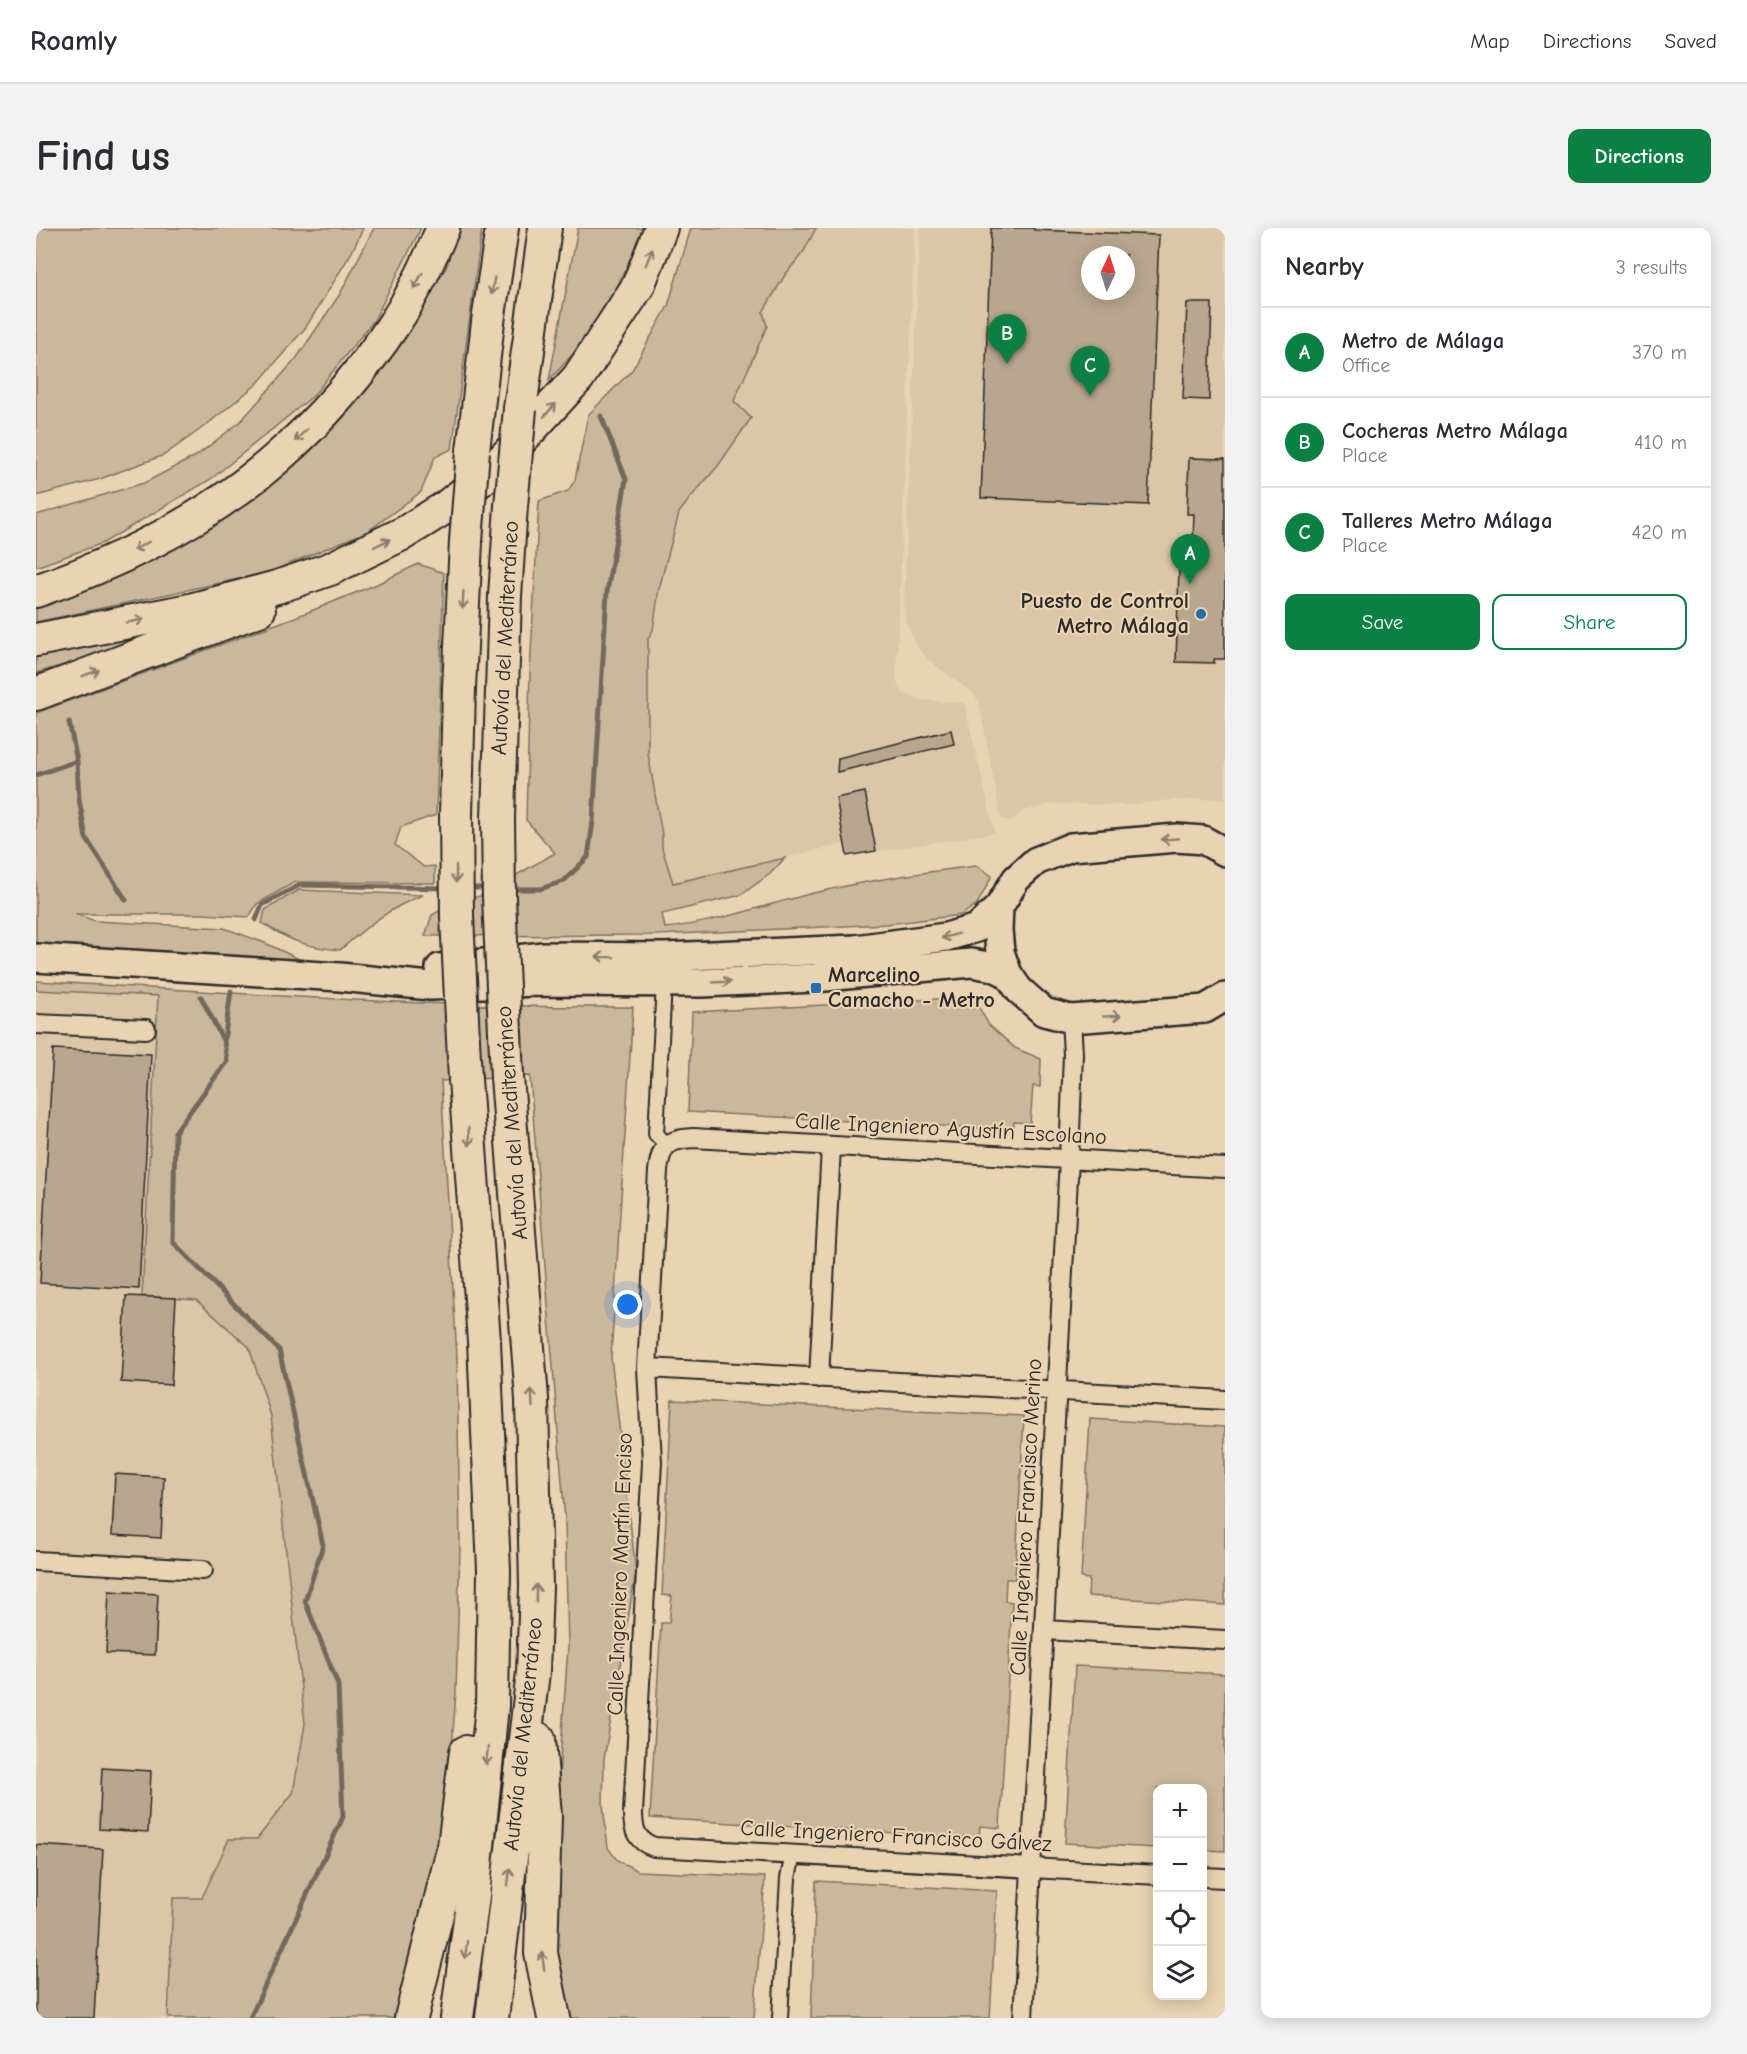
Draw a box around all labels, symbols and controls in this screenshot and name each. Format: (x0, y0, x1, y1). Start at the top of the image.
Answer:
text: Roamly (30, 25, 117, 57)
text: Map (1470, 29, 1510, 53)
text: Directions (1543, 29, 1632, 53)
text: Saved (1665, 29, 1717, 53)
button: Directions (1568, 129, 1711, 183)
text: Find us (36, 132, 170, 181)
north arrow (1081, 246, 1135, 300)
one-way arrow (644, 248, 655, 267)
text: Nearby (1285, 252, 1364, 282)
text: 3 results (1616, 256, 1687, 279)
one-way arrow (412, 272, 424, 289)
one-way arrow (488, 275, 499, 295)
pin: B (988, 314, 1026, 364)
text: Metro de Málaga (1342, 328, 1504, 354)
text: A (1299, 341, 1310, 364)
text: 370 m (1632, 341, 1687, 364)
pin: C (1070, 346, 1110, 396)
text: Office (1342, 354, 1390, 377)
one-way arrow (543, 402, 557, 417)
text: Cocheras Metro Málaga (1342, 418, 1568, 444)
one-way arrow (293, 428, 308, 443)
text: B (1298, 431, 1311, 454)
text: 410 m (1634, 431, 1687, 454)
text: Place (1342, 444, 1388, 467)
text: Talleres Metro Málaga (1342, 508, 1552, 534)
street label: Autovía del Mediterráneo (486, 520, 524, 756)
text: C (1298, 521, 1311, 544)
text: 420 m (1631, 521, 1687, 544)
pin: A (1170, 534, 1210, 584)
text: Place (1342, 534, 1388, 557)
one-way arrow (373, 537, 391, 549)
one-way arrow (133, 541, 151, 553)
place label: Puesto de Control Metro Málaga (1020, 588, 1189, 639)
one-way arrow (457, 589, 468, 609)
button: Save (1285, 594, 1480, 650)
button: Share (1492, 594, 1687, 650)
marker: Puesto de Control Metro Málaga (1194, 607, 1208, 621)
one-way arrow (124, 615, 144, 626)
one-way arrow (81, 667, 100, 678)
one-way arrow (1160, 833, 1180, 844)
one-way arrow (450, 863, 462, 883)
one-way arrow (941, 930, 960, 942)
one-way arrow (596, 951, 616, 963)
place label: Marcelino Camacho - Metro (828, 962, 995, 1013)
one-way arrow (712, 977, 732, 988)
marker: Marcelino Camacho - Metro (809, 981, 823, 995)
street label: Autovía del Mediterráneo (491, 1005, 533, 1241)
one-way arrow (1101, 1010, 1121, 1021)
street label: Calle Ingeniero Agustín Escolano (794, 1108, 1108, 1150)
one-way arrow (464, 1127, 475, 1147)
your location (613, 1290, 642, 1319)
street label: Calle Ingeniero Francisco Merino (1005, 1358, 1047, 1676)
one-way arrow (526, 1388, 537, 1408)
street label: Calle Ingeniero Martín Enciso (602, 1432, 638, 1716)
one-way arrow (530, 1583, 542, 1603)
street label: Autovía del Mediterráneo (498, 1616, 548, 1852)
one-way arrow (481, 1745, 492, 1765)
map controls (1153, 1784, 1207, 2000)
button: + (1153, 1784, 1207, 1838)
street label: Calle Ingeniero Francisco Gálvez (740, 1815, 1053, 1857)
button: − (1153, 1838, 1207, 1892)
one-way arrow (503, 1867, 514, 1887)
button: locate (1153, 1892, 1207, 1946)
one-way arrow (461, 1939, 472, 1959)
button: layers (1153, 1946, 1207, 2000)
one-way arrow (537, 1951, 548, 1971)

